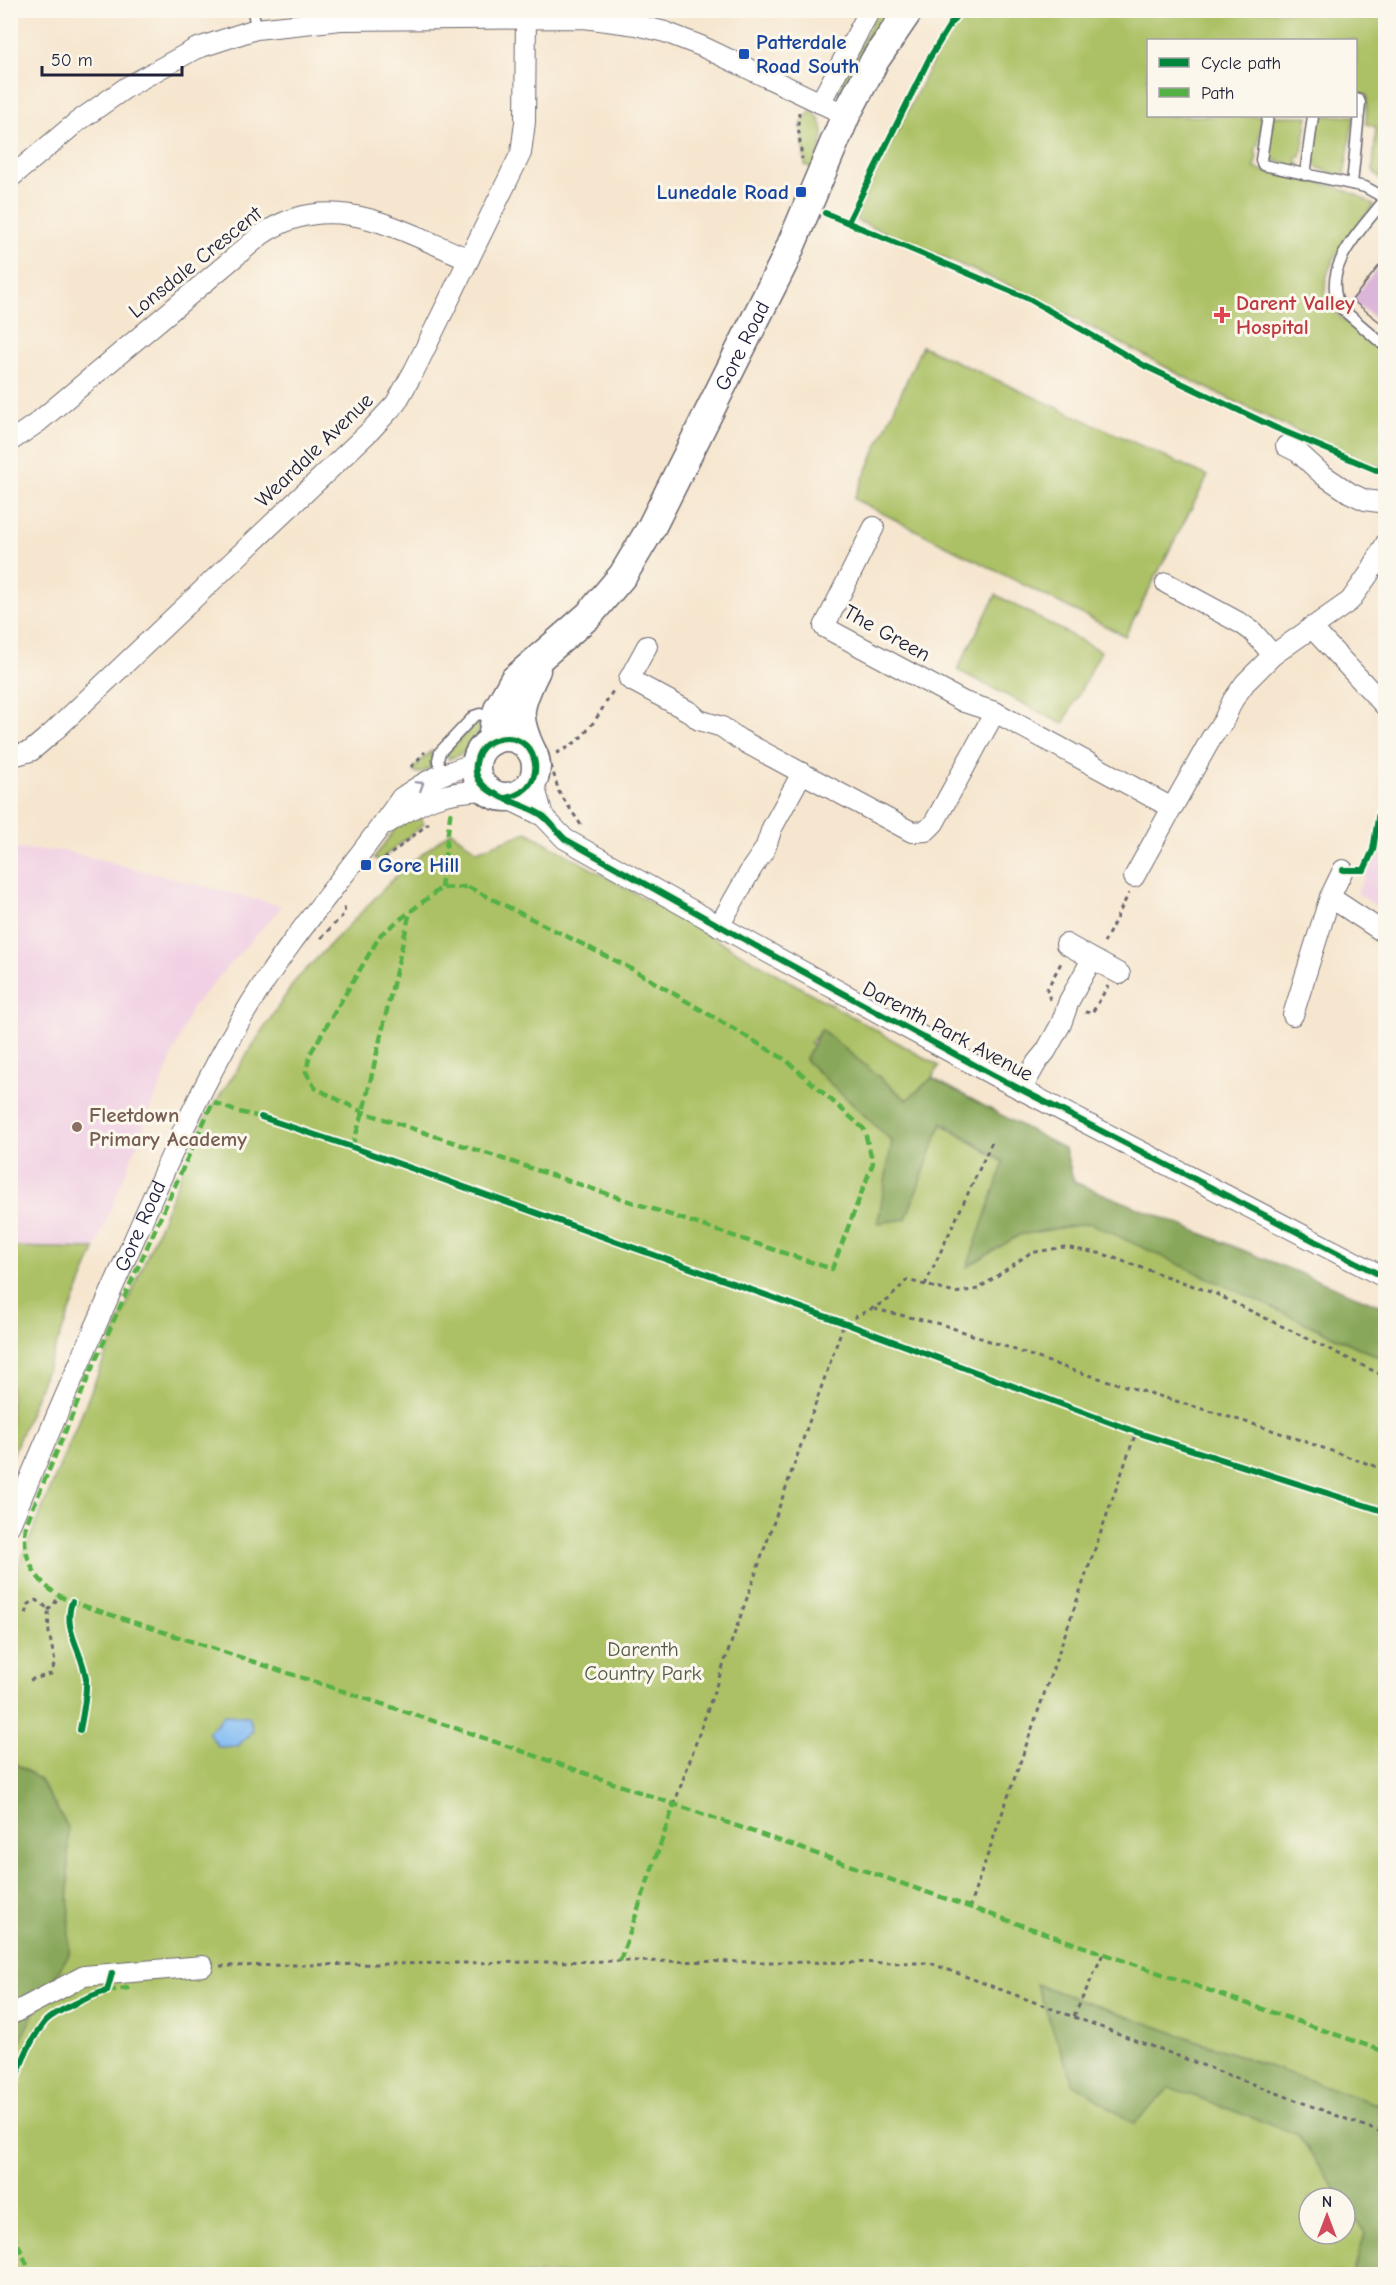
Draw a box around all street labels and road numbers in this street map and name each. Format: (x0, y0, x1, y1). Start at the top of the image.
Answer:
street label: Lonsdale Crescent (124, 200, 267, 323)
street label: Gore Road (710, 297, 775, 395)
street label: Weardale Avenue (250, 388, 378, 512)
street label: The Green (839, 599, 935, 667)
street label: Darenth Park Avenue (859, 976, 1037, 1086)
street label: Gore Road (109, 1177, 171, 1275)

